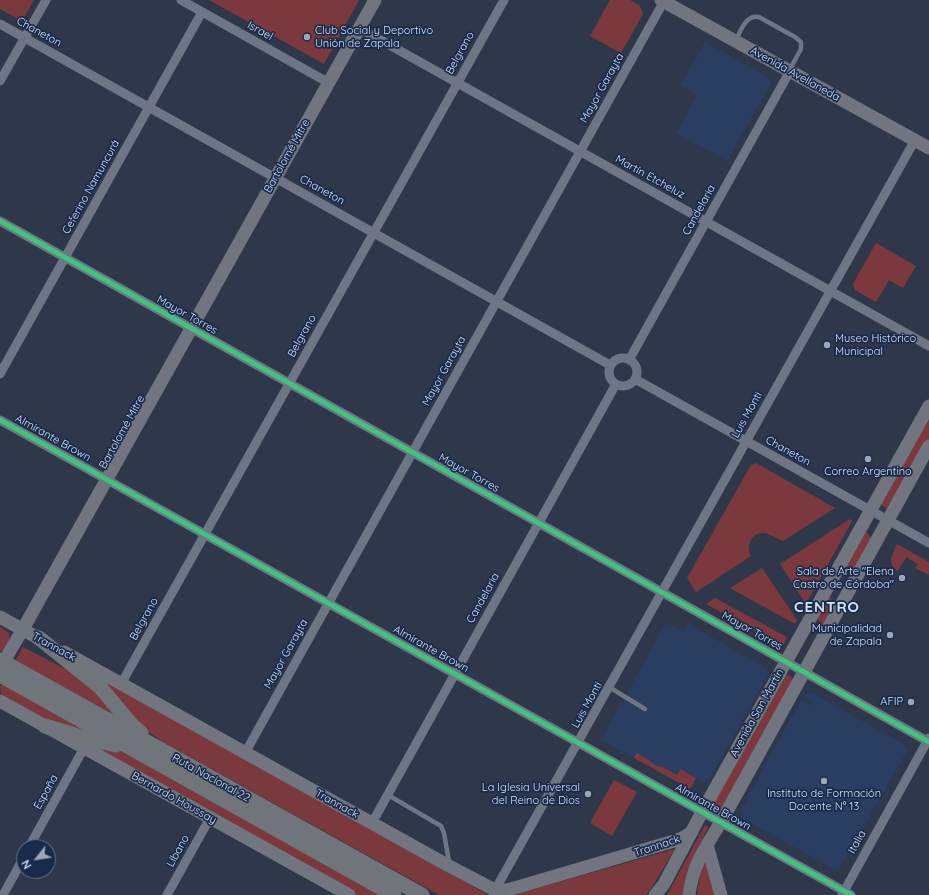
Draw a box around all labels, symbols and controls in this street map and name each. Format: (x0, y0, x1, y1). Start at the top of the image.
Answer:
street label: Chaneton (14, 14, 64, 50)
street label: Israel (245, 19, 275, 43)
place label: Club Social y Deportivo Unión de Zapala (315, 24, 433, 50)
street label: Belgrano (443, 30, 477, 76)
marker: Club Social y Deportivo Unión de Zapala (302, 32, 312, 42)
street label: Avenida Avellaneda (748, 44, 842, 104)
street label: Mayor Garayta (577, 51, 627, 125)
street label: Bartolomé Mitre (261, 117, 313, 195)
street label: Ceferino Namuncurá (60, 138, 122, 236)
street label: Martín Etcheluz (613, 152, 687, 202)
street label: Chaneton (297, 172, 347, 208)
street label: Candelaria (680, 183, 718, 237)
street label: Mayor Torres (154, 293, 220, 337)
street label: Belgrano (285, 313, 319, 359)
place label: Museo Histórico Municipal (835, 332, 916, 358)
street label: Mayor Garayta (419, 334, 469, 408)
marker: Museo Histórico Municipal (822, 340, 832, 350)
street label: Luis Monti (729, 390, 765, 440)
street label: Bartolomé Mitre (96, 393, 148, 471)
street label: Almirante Brown (13, 412, 93, 464)
street label: Chaneton (763, 433, 813, 469)
street label: Mayor Torres (436, 451, 502, 495)
marker: Correo Argentino (863, 454, 873, 464)
place label: Correo Argentino (824, 465, 912, 479)
place label: Sala de Arte "Elena Castro de Córdoba" (793, 565, 894, 591)
street label: Candelaria (464, 571, 502, 625)
marker: Sala de Arte "Elena Castro de Córdoba" (897, 573, 907, 583)
street label: Belgrano (127, 596, 161, 642)
district label: CENTRO (794, 598, 860, 616)
street label: Mayor Torres (719, 609, 785, 653)
street label: Mayor Garayta (261, 617, 311, 691)
place label: Municipalidad de Zapala (812, 622, 882, 648)
street label: Almirante Brown (391, 623, 471, 675)
street label: Trannack (30, 630, 78, 664)
marker: Municipalidad de Zapala (885, 630, 895, 640)
street label: Avenida San Martín (727, 667, 787, 759)
street label: Luis Monti (569, 680, 605, 730)
place label: AFIP (880, 695, 903, 709)
marker: AFIP (906, 697, 916, 707)
street label: Ruta Nacional 22 (170, 751, 252, 805)
street label: Bernardo Houssay (129, 769, 219, 827)
street label: España (31, 772, 61, 812)
marker: Instituto de Formación Docente N° 13 (819, 776, 829, 786)
place label: La Iglesia Universal del Reino de Dios (482, 781, 580, 807)
street label: Almirante Brown (673, 781, 753, 833)
street label: Trannack (313, 787, 361, 821)
place label: Instituto de Formación Docente N° 13 (767, 787, 881, 813)
marker: La Iglesia Universal del Reino de Dios (583, 789, 593, 799)
street label: Italia (845, 828, 869, 856)
street label: Trannack (632, 832, 682, 860)
street label: Líbano (164, 833, 192, 869)
north arrow (16, 839, 56, 879)
text: N (18, 857, 35, 872)

